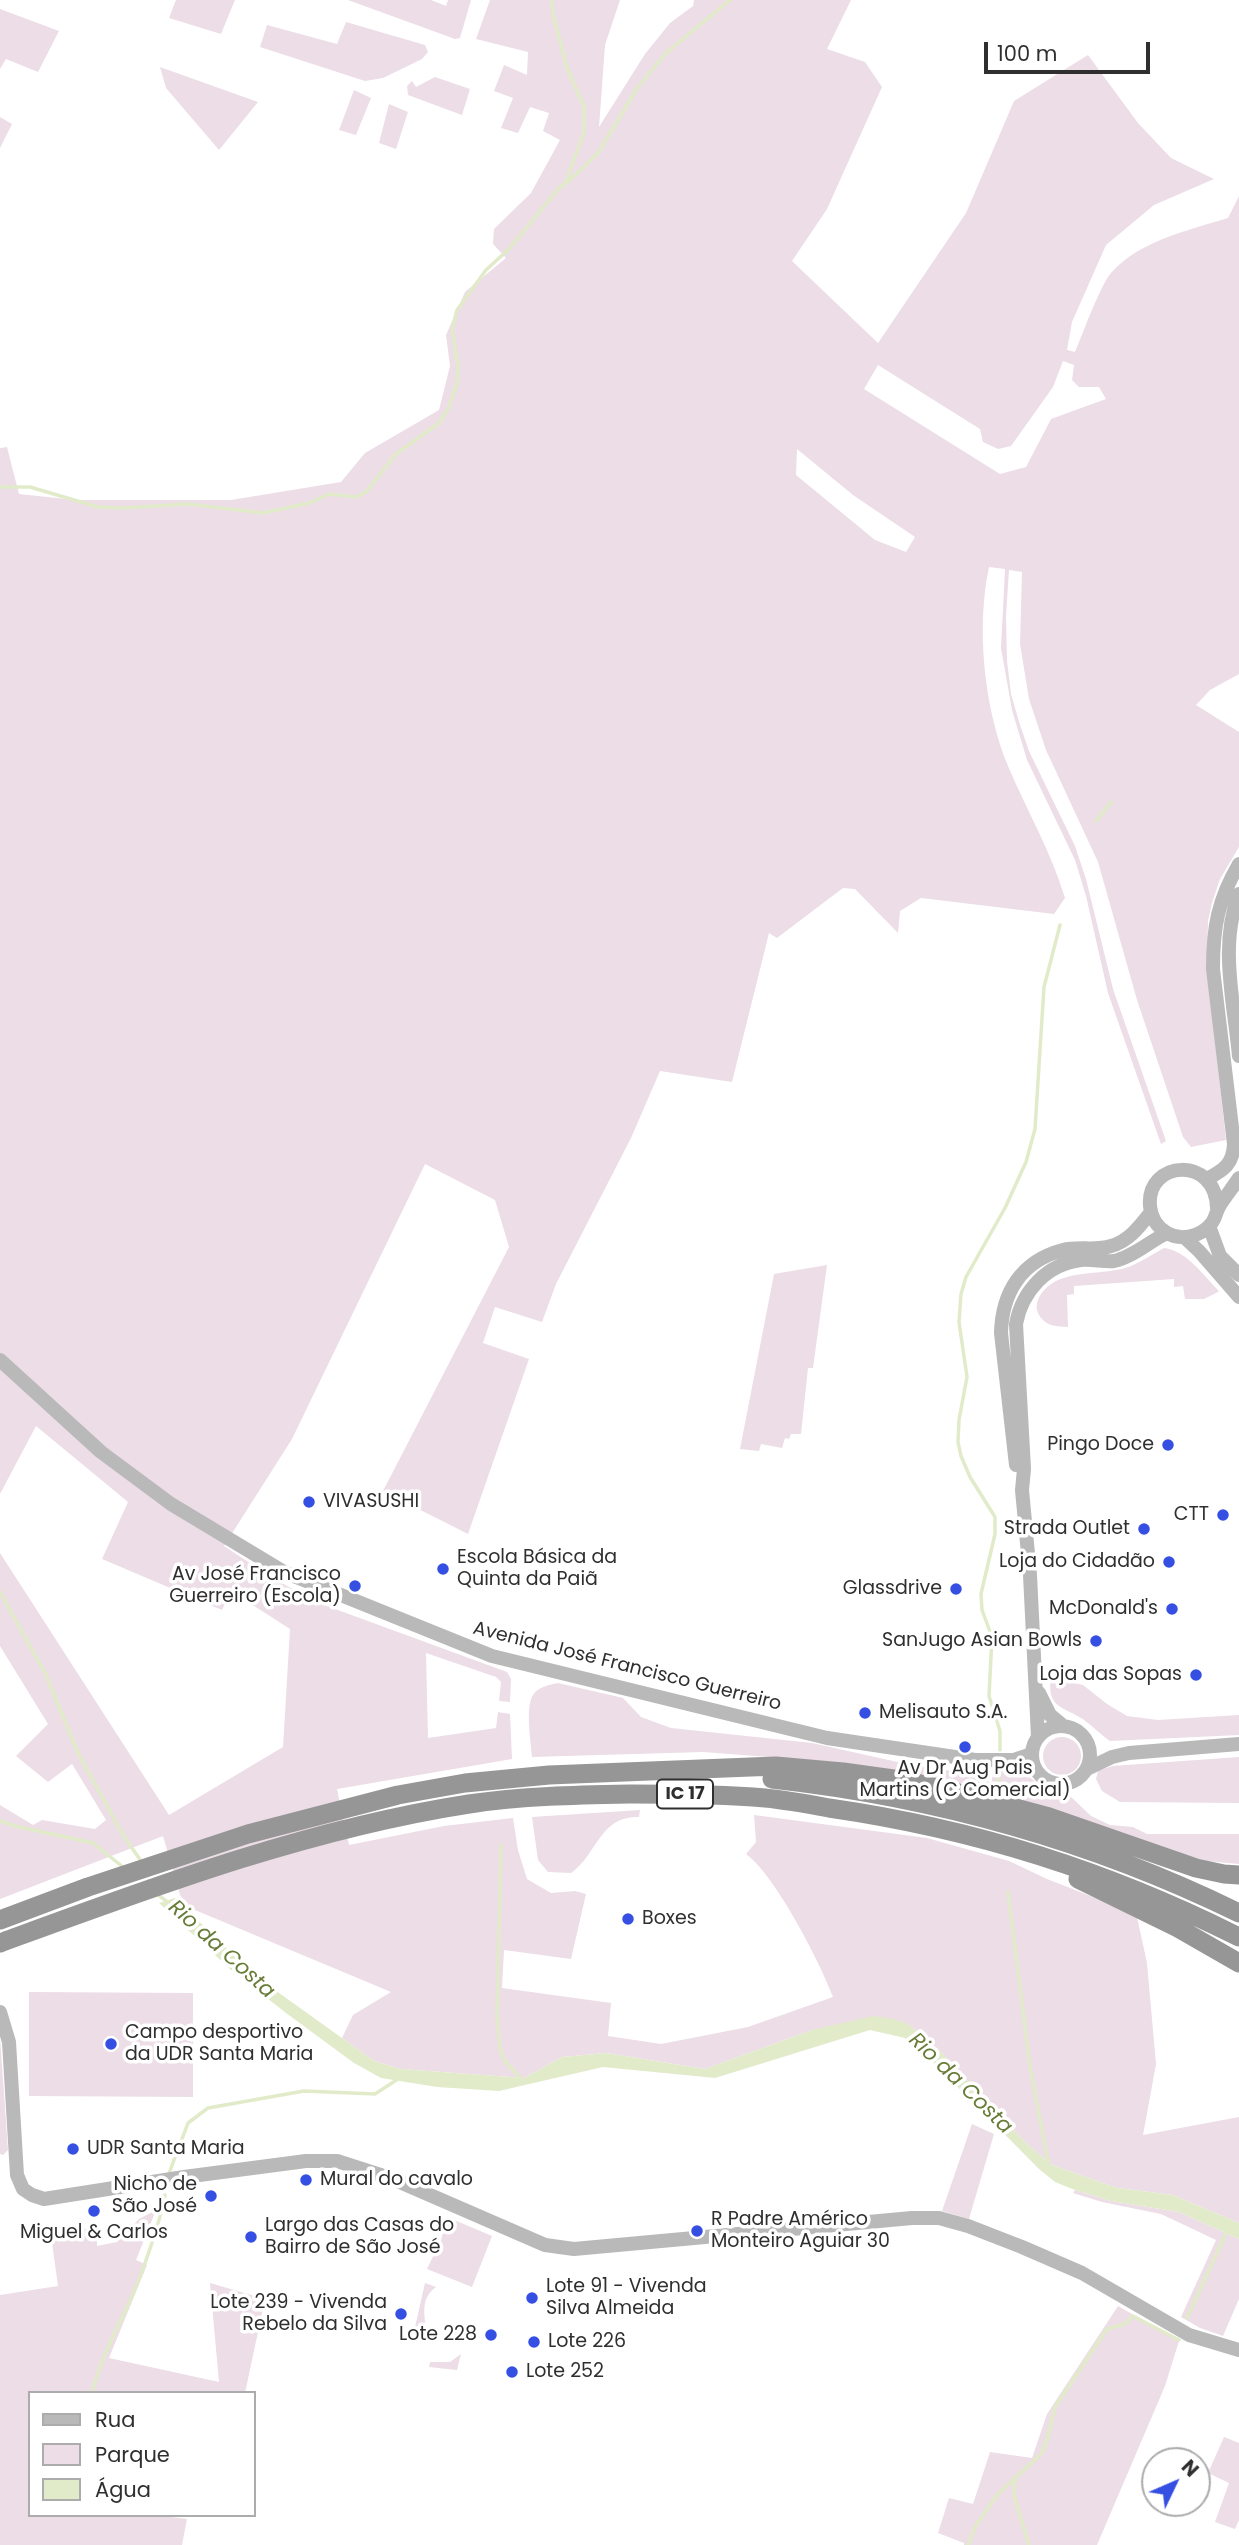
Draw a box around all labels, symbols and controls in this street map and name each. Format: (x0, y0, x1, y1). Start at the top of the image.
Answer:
scale bar (987, 28, 1153, 72)
text: 100 m (997, 39, 1057, 68)
place label: Pingo Doce (1047, 1434, 1154, 1456)
marker: Pingo Doce (1160, 1437, 1176, 1453)
place label: VIVASUSHI (323, 1491, 419, 1513)
marker: VIVASUSHI (301, 1494, 317, 1510)
place label: CTT (1174, 1504, 1209, 1526)
marker: CTT (1215, 1507, 1231, 1523)
place label: Strada Outlet (1004, 1518, 1130, 1540)
marker: Strada Outlet (1136, 1521, 1152, 1537)
place label: Escola Básica da Quinta da Paiã (457, 1547, 617, 1591)
place label: Loja do Cidadão (999, 1551, 1155, 1573)
marker: Loja do Cidadão (1161, 1554, 1177, 1570)
marker: Escola Básica da Quinta da Paiã (435, 1561, 451, 1577)
place label: Av José Francisco Guerreiro (Escola) (169, 1564, 341, 1608)
marker: Av José Francisco Guerreiro (Escola) (347, 1578, 363, 1594)
place label: Glassdrive (843, 1578, 942, 1600)
marker: Glassdrive (948, 1581, 964, 1597)
place label: McDonald's (1049, 1598, 1158, 1620)
marker: McDonald's (1164, 1601, 1180, 1617)
street label: Avenida José Francisco Guerreiro (470, 1618, 784, 1716)
place label: SanJugo Asian Bowls (882, 1630, 1082, 1652)
marker: SanJugo Asian Bowls (1088, 1633, 1104, 1649)
place label: Loja das Sopas (1039, 1664, 1182, 1686)
marker: Loja das Sopas (1188, 1667, 1204, 1683)
place label: Melisauto S.A. (879, 1702, 1007, 1724)
marker: Melisauto S.A. (857, 1705, 873, 1721)
marker: Av Dr Aug Pais Martins (C Comercial) (957, 1739, 973, 1755)
place label: Av Dr Aug Pais Martins (C Comercial) (859, 1758, 1071, 1802)
road number: IC 17 (657, 1779, 713, 1808)
water label: Rio da Costa (163, 1896, 279, 2004)
place label: Boxes (642, 1908, 697, 1930)
marker: Boxes (620, 1911, 636, 1927)
place label: Campo desportivo da UDR Santa Maria (125, 2022, 313, 2066)
water label: Rio da Costa (903, 2028, 1017, 2140)
marker: Campo desportivo da UDR Santa Maria (103, 2036, 119, 2052)
place label: UDR Santa Maria (87, 2138, 245, 2160)
marker: UDR Santa Maria (65, 2141, 81, 2157)
place label: Mural do cavalo (320, 2169, 473, 2191)
marker: Mural do cavalo (298, 2172, 314, 2188)
place label: Nicho de São José (112, 2174, 197, 2218)
marker: Nicho de São José (203, 2188, 219, 2204)
marker: Miguel & Carlos (86, 2203, 102, 2219)
place label: R Padre Américo Monteiro Aguiar 30 (711, 2209, 890, 2253)
place label: Largo das Casas do Bairro de São José (265, 2215, 454, 2259)
place label: Miguel & Carlos (20, 2222, 168, 2244)
marker: R Padre Américo Monteiro Aguiar 30 (689, 2223, 705, 2239)
marker: Largo das Casas do Bairro de São José (243, 2229, 259, 2245)
place label: Lote 91 - Vivenda Silva Almeida (546, 2276, 707, 2320)
marker: Lote 91 - Vivenda Silva Almeida (524, 2290, 540, 2306)
place label: Lote 239 - Vivenda Rebelo da Silva (210, 2292, 387, 2336)
marker: Lote 239 - Vivenda Rebelo da Silva (393, 2306, 409, 2322)
place label: Lote 228 (399, 2324, 477, 2346)
marker: Lote 228 (483, 2327, 499, 2343)
place label: Lote 226 (548, 2331, 626, 2353)
marker: Lote 226 (526, 2334, 542, 2350)
place label: Lote 252 (526, 2361, 604, 2383)
marker: Lote 252 (504, 2364, 520, 2380)
legend (28, 2391, 256, 2517)
text: Rua (95, 2405, 135, 2434)
text: Parque (95, 2440, 170, 2469)
north arrow (1141, 2447, 1211, 2517)
text: N (1175, 2454, 1205, 2483)
text: Água (95, 2475, 151, 2504)

